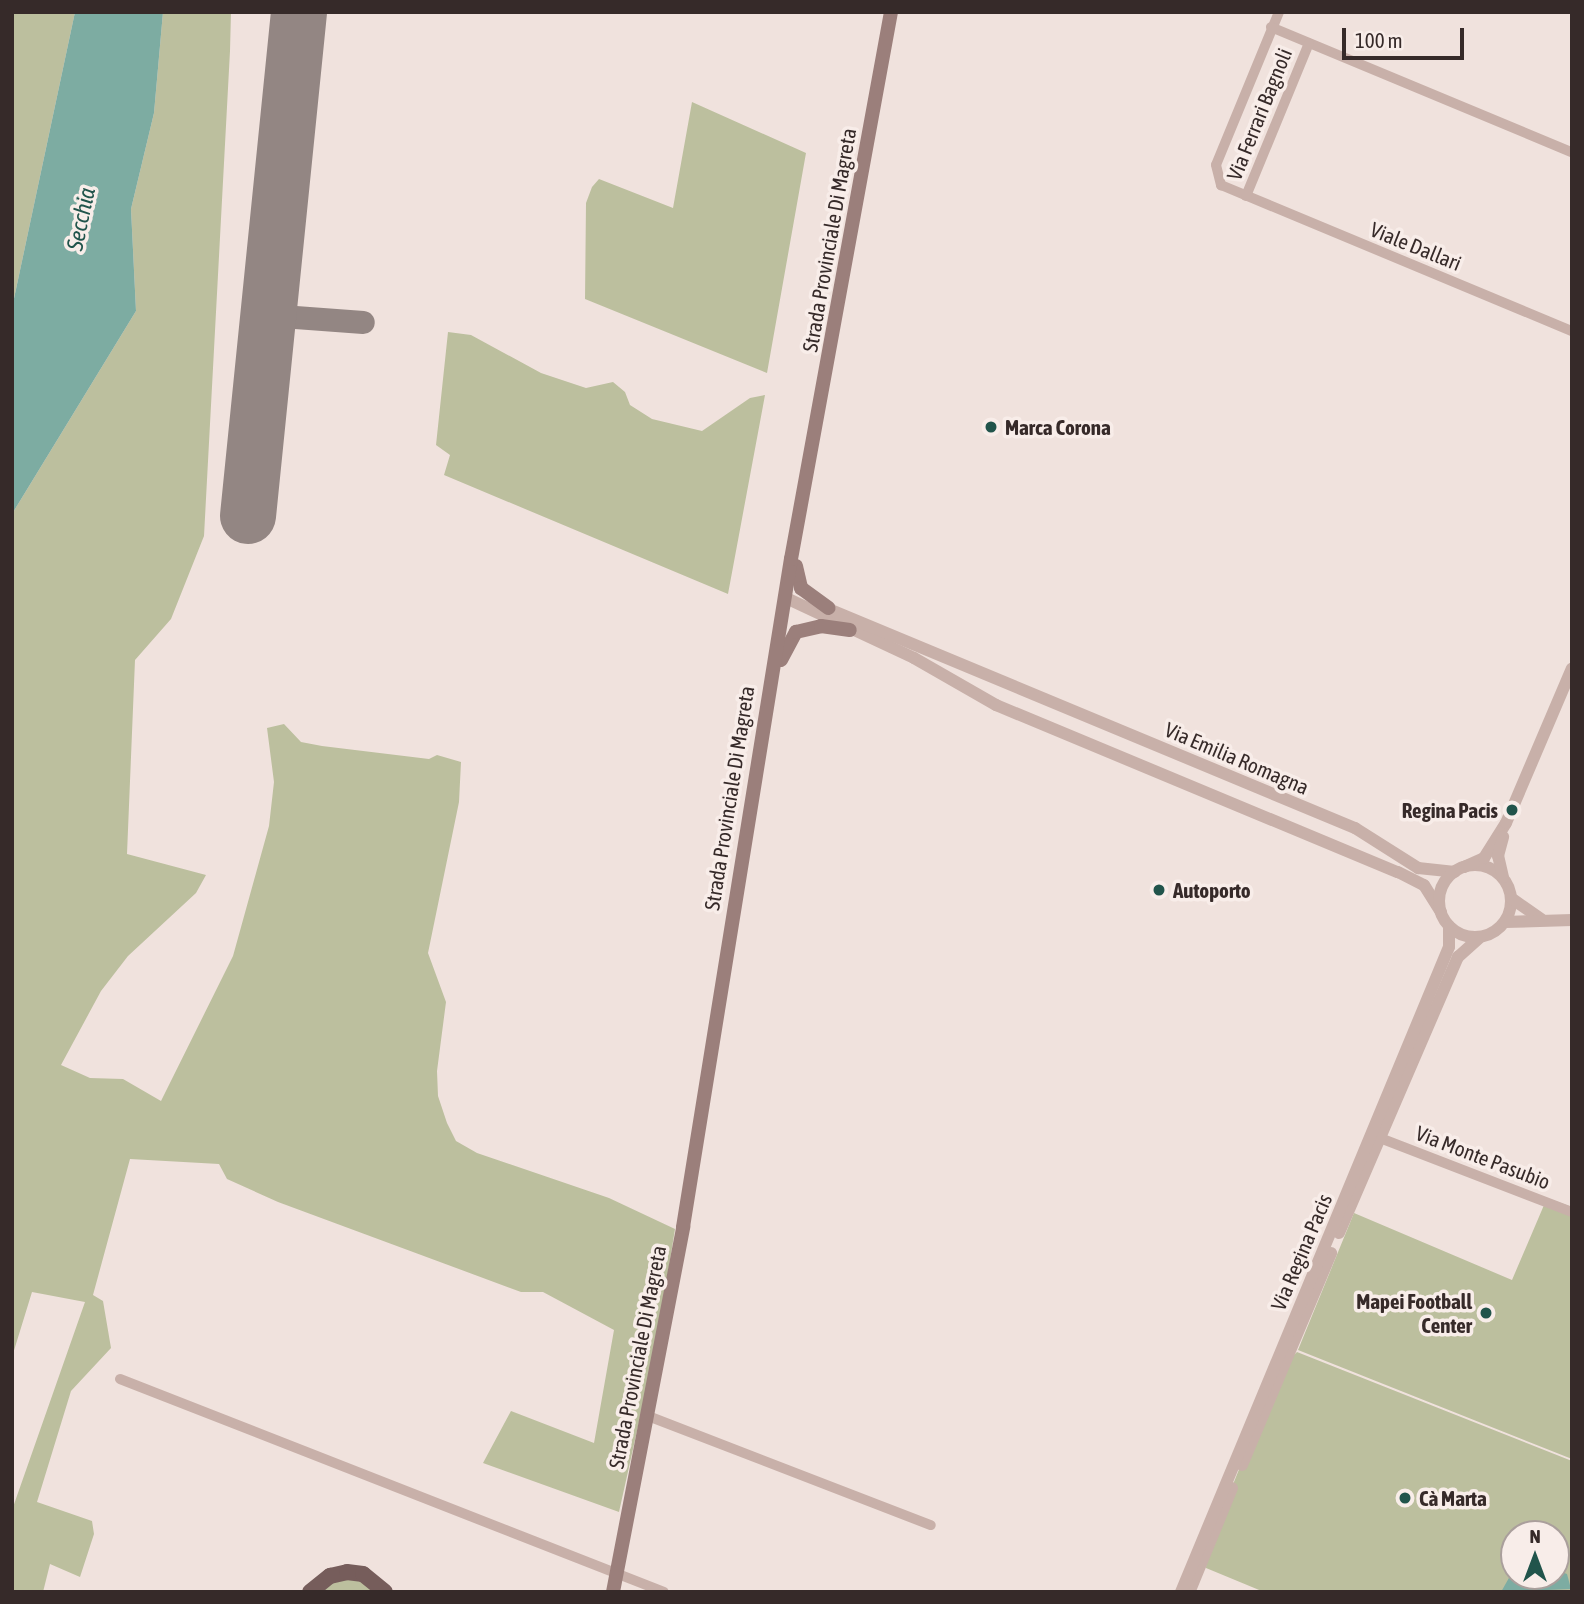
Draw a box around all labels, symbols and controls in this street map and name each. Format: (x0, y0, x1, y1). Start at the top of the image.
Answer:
scale bar (1346, 14, 1468, 58)
text: 100 m (1355, 28, 1403, 52)
street label: Via Ferrari Bagnoli (1221, 44, 1297, 184)
street label: Strada Provinciale Di Magreta (797, 126, 861, 354)
water label: Secchia (61, 185, 101, 253)
street label: Viale Dallari (1367, 216, 1465, 276)
place label: Marca Corona (1005, 414, 1111, 440)
marker: Marca Corona (983, 419, 999, 435)
street label: Strada Provinciale Di Magreta (699, 684, 759, 912)
street label: Via Emilia Romagna (1161, 716, 1313, 800)
place label: Regina Pacis (1402, 797, 1498, 823)
marker: Regina Pacis (1504, 802, 1520, 818)
place label: Autoporto (1173, 877, 1251, 903)
marker: Autoporto (1151, 882, 1167, 898)
street label: Via Monte Pasubio (1412, 1120, 1554, 1194)
street label: Via Regina Pacis (1265, 1190, 1337, 1314)
street label: Strada Provinciale Di Magreta (603, 1243, 671, 1471)
place label: Mapei Football Center (1356, 1288, 1472, 1338)
marker: Mapei Football Center (1478, 1305, 1494, 1321)
place label: Cà Marta (1419, 1485, 1487, 1511)
marker: Cà Marta (1397, 1490, 1413, 1506)
north arrow (1500, 1520, 1570, 1590)
text: N (1529, 1525, 1541, 1547)

